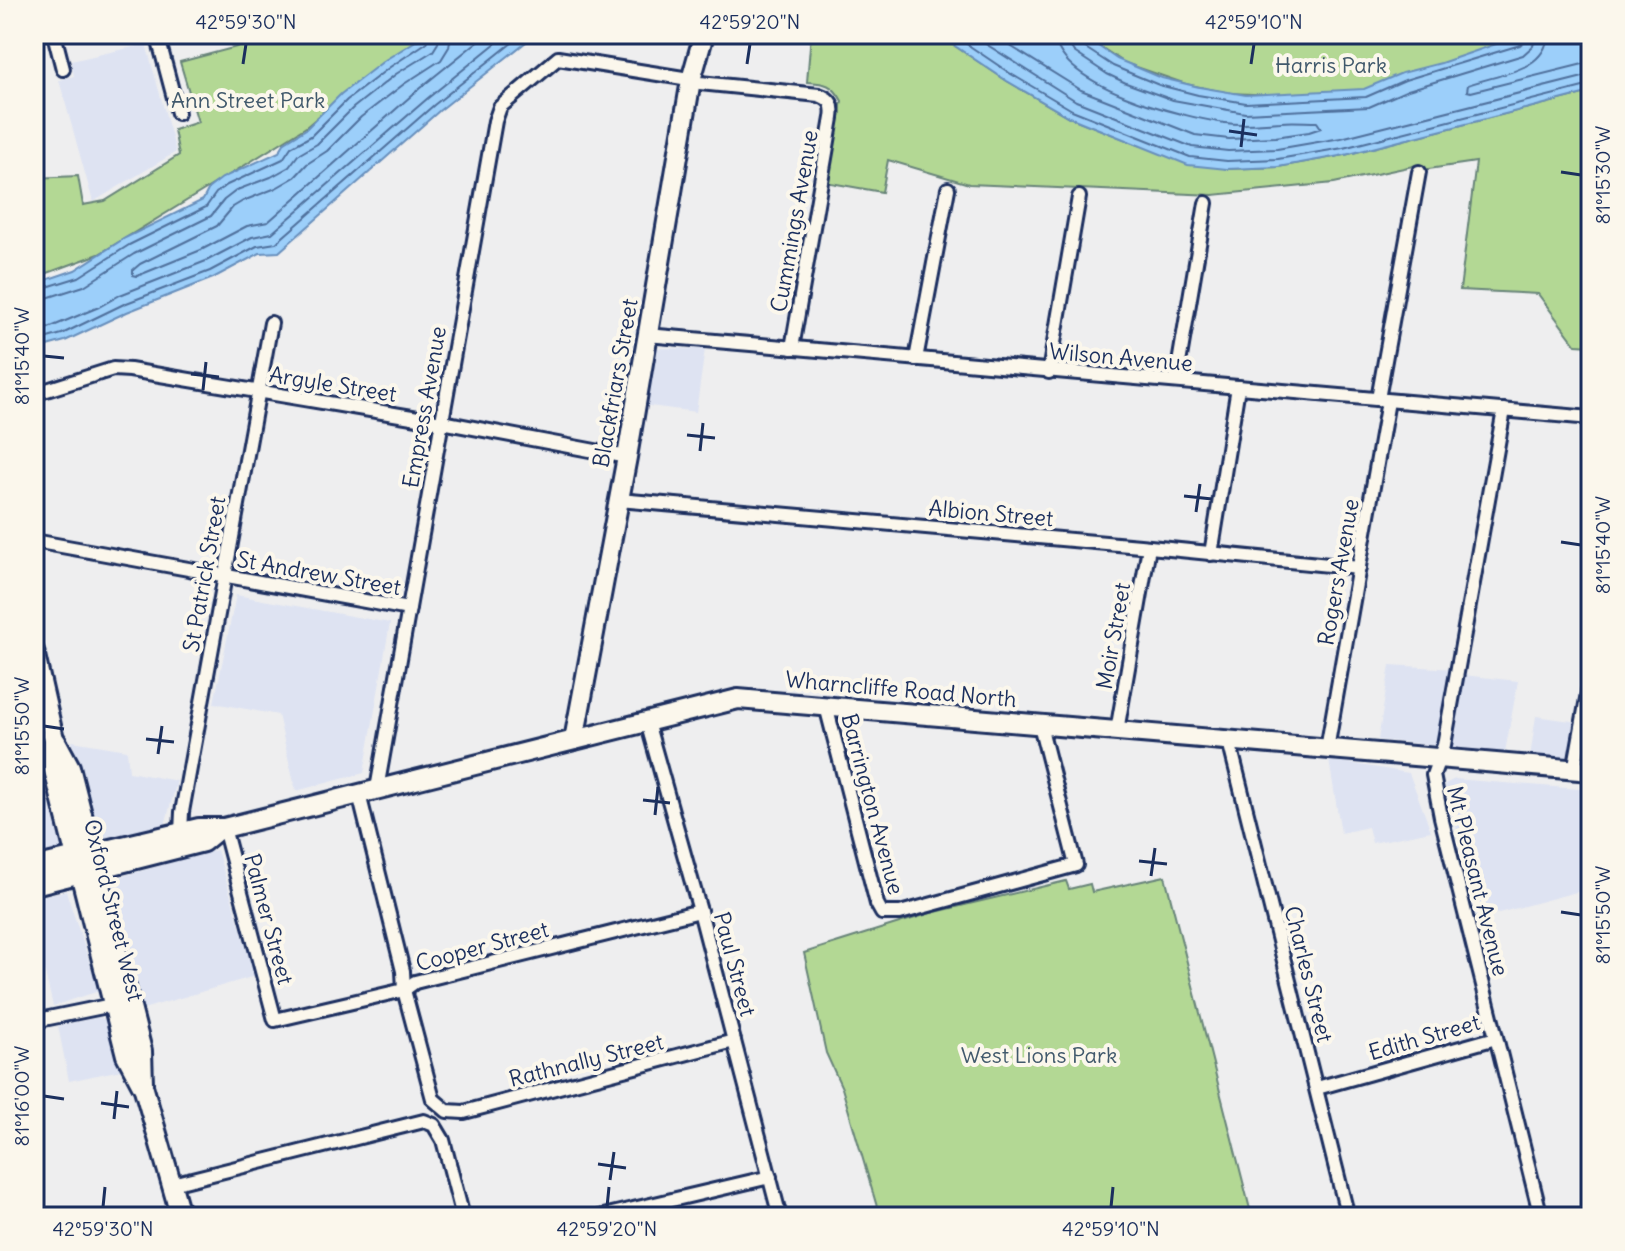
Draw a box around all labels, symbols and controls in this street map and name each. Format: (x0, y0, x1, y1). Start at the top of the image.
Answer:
text: 42°59'30"N (195, 9, 297, 34)
text: 42°59'20"N (700, 9, 800, 34)
text: 42°59'10"N (1205, 9, 1303, 34)
park label: Harris Park (1275, 51, 1387, 79)
park label: Ann Street Park (171, 86, 325, 114)
text: 81°15'30"W (1590, 126, 1615, 224)
street label: Cummings Avenue (764, 128, 824, 314)
street label: Blackfriars Street (586, 296, 644, 470)
text: 81°15'40"W (9, 307, 34, 405)
street label: Empress Avenue (396, 324, 452, 490)
street label: Wilson Avenue (1048, 337, 1194, 377)
street label: Argyle Street (267, 360, 399, 408)
street label: St Patrick Street (177, 494, 231, 654)
street label: Albion Street (927, 494, 1055, 532)
text: 81°15'40"W (1590, 496, 1615, 594)
street label: Rogers Avenue (1311, 497, 1365, 647)
street label: St Andrew Street (235, 545, 403, 601)
street label: Moir Street (1090, 580, 1136, 692)
street label: Wharncliffe Road North (784, 665, 1018, 713)
text: 81°15'50"W (9, 676, 34, 776)
street label: Barrington Avenue (835, 710, 911, 898)
street label: Mt Pleasant Avenue (1441, 783, 1515, 979)
street label: Oxford Street West (78, 816, 150, 1004)
street label: Palmer Street (238, 851, 300, 987)
text: 81°15'50"W (1590, 865, 1615, 965)
street label: Charles Street (1279, 903, 1339, 1045)
street label: Paul Street (708, 909, 762, 1019)
street label: Cooper Street (413, 915, 551, 977)
street label: Edith Street (1365, 1008, 1483, 1066)
street label: Rathnally Street (506, 1027, 666, 1093)
park label: West Lions Park (961, 1041, 1117, 1069)
text: 81°16'00"W (9, 1046, 34, 1146)
text: 42°59'30"N (52, 1216, 154, 1241)
text: 42°59'20"N (557, 1216, 657, 1241)
text: 42°59'10"N (1062, 1216, 1160, 1241)

